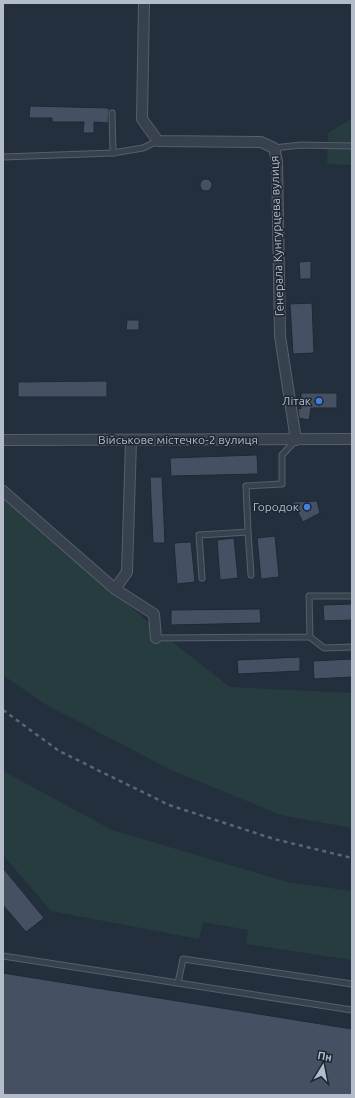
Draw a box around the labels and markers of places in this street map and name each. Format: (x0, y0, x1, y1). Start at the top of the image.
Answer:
place label: Літак (282, 394, 311, 407)
marker: Літак (314, 396, 324, 406)
place label: Городок (253, 500, 299, 513)
marker: Городок (302, 502, 312, 512)

